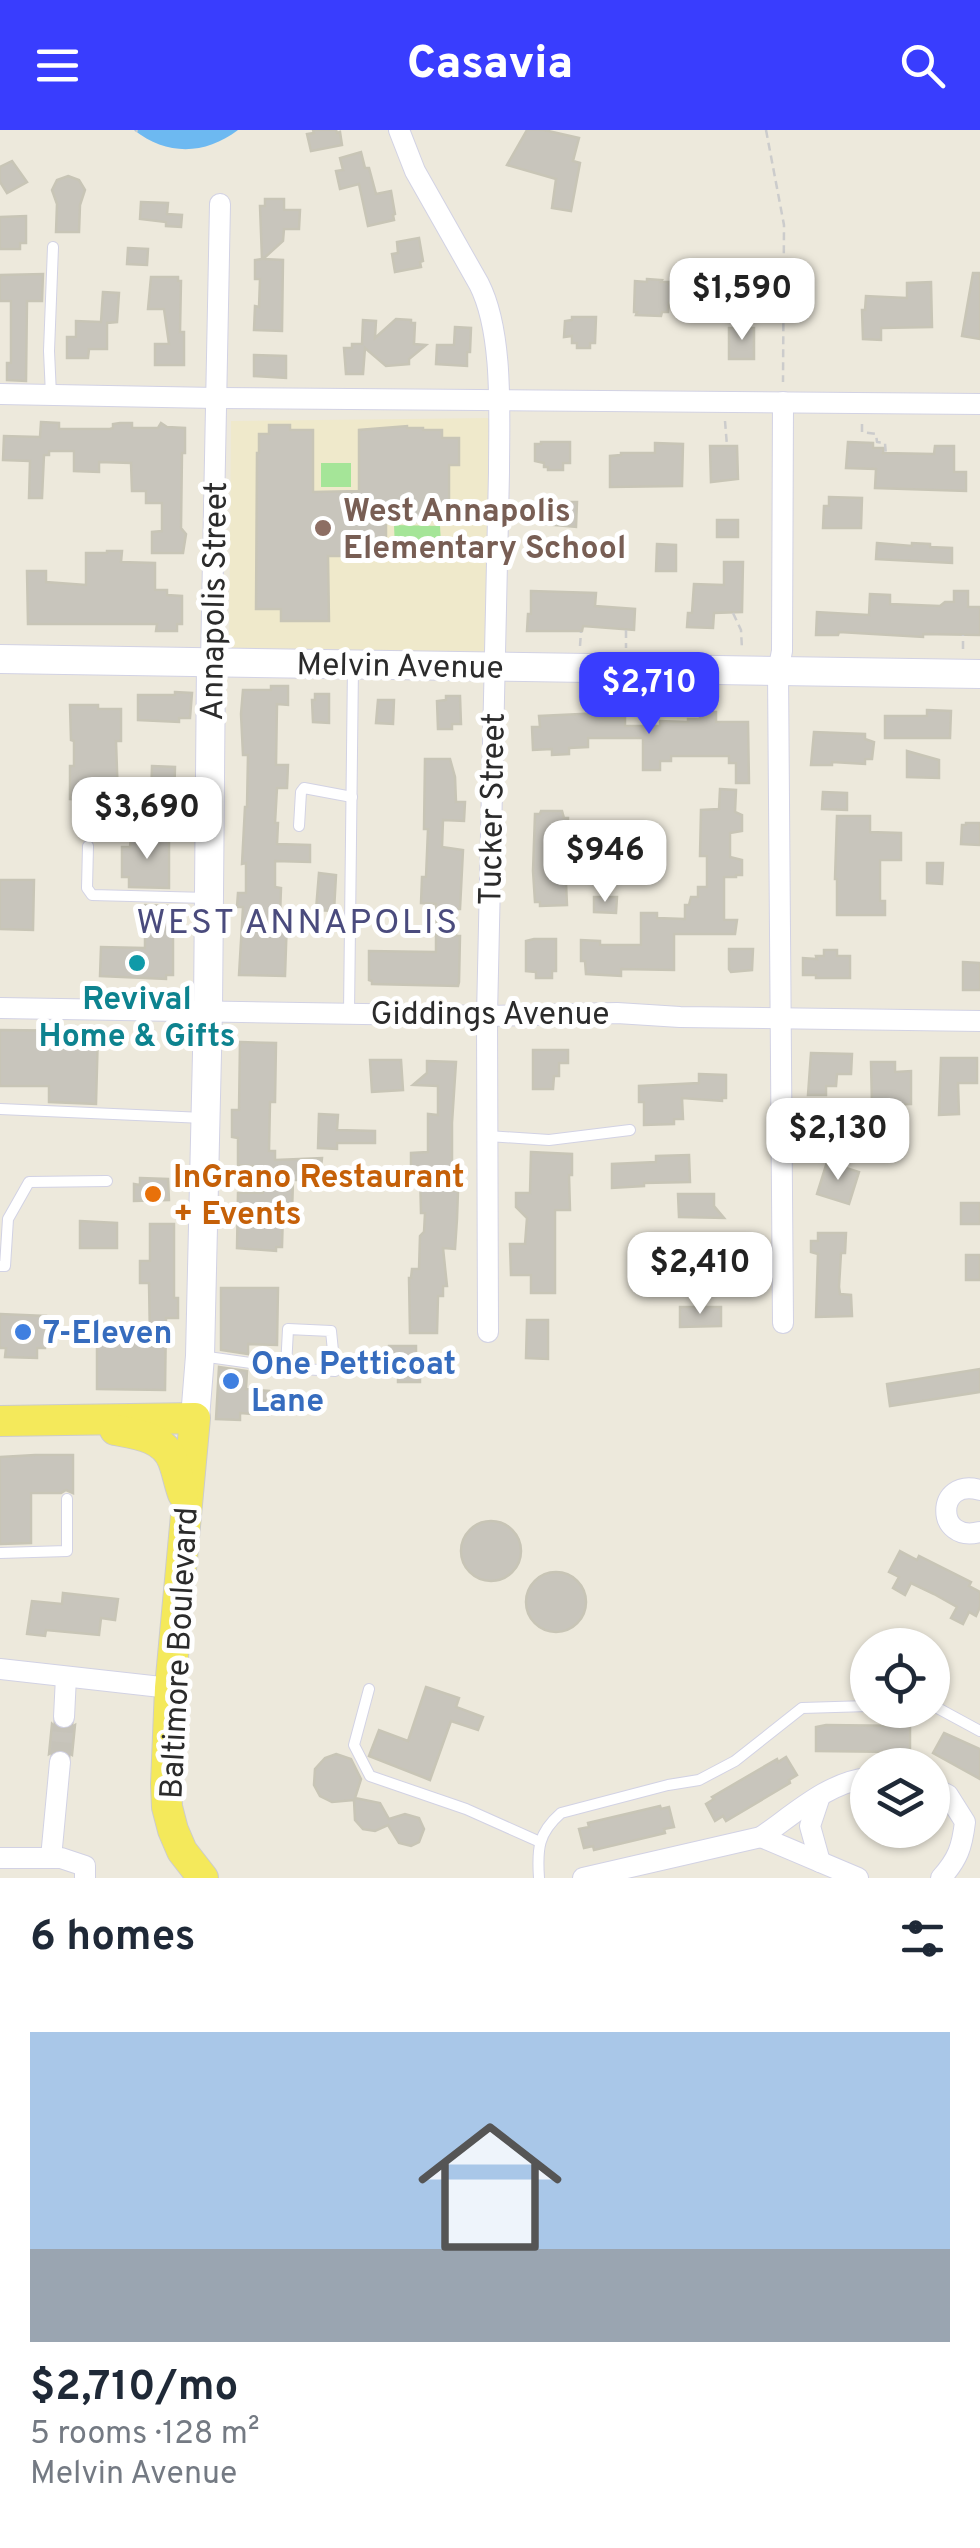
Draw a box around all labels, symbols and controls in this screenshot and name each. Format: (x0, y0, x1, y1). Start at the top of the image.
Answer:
text: Casavia (407, 37, 573, 94)
icon: menu (30, 38, 85, 93)
icon: search (895, 38, 950, 93)
pin: $1,590 (661, 258, 823, 343)
text: $1,590 (692, 270, 792, 310)
street label: Annapolis Street (194, 481, 238, 721)
place label: West Annapolis Elementary School (343, 493, 626, 570)
marker: West Annapolis Elementary School (312, 517, 334, 539)
street label: Melvin Avenue (296, 646, 504, 690)
pin: $2,710 (568, 652, 730, 737)
text: $2,710 (601, 664, 697, 704)
street label: Tucker Street (472, 712, 516, 906)
pin: $3,690 (66, 777, 228, 862)
text: $3,690 (94, 789, 200, 829)
pin: $946 (546, 820, 664, 905)
text: $946 (565, 832, 645, 872)
district label: WEST ANNAPOLIS (136, 902, 460, 946)
marker: Revival Home & Gifts (126, 952, 148, 974)
place label: Revival Home & Gifts (39, 981, 235, 1058)
street label: Giddings Avenue (371, 996, 609, 1036)
pin: $2,130 (757, 1098, 919, 1183)
text: $2,130 (788, 1110, 888, 1150)
place label: InGrano Restaurant + Events (173, 1159, 464, 1236)
marker: InGrano Restaurant + Events (142, 1183, 164, 1205)
pin: $2,410 (619, 1232, 781, 1317)
text: $2,410 (649, 1244, 751, 1284)
place label: 7-Eleven (43, 1315, 172, 1355)
marker: 7-Eleven (12, 1321, 34, 1343)
place label: One Petticoat Lane (251, 1346, 456, 1423)
marker: One Petticoat Lane (220, 1370, 242, 1392)
street label: Baltimore Boulevard (153, 1506, 209, 1800)
map controls (850, 1628, 950, 1848)
button: locate (850, 1628, 950, 1728)
button: layers (850, 1748, 950, 1848)
icon: filters (895, 1911, 950, 1966)
text: 6 homes (30, 1912, 195, 1965)
icon: home (400, 2097, 580, 2277)
text: $2,710/mo (30, 2362, 238, 2415)
text: 5 rooms · 128 m² (30, 2415, 260, 2455)
text: Melvin Avenue (30, 2455, 237, 2495)

